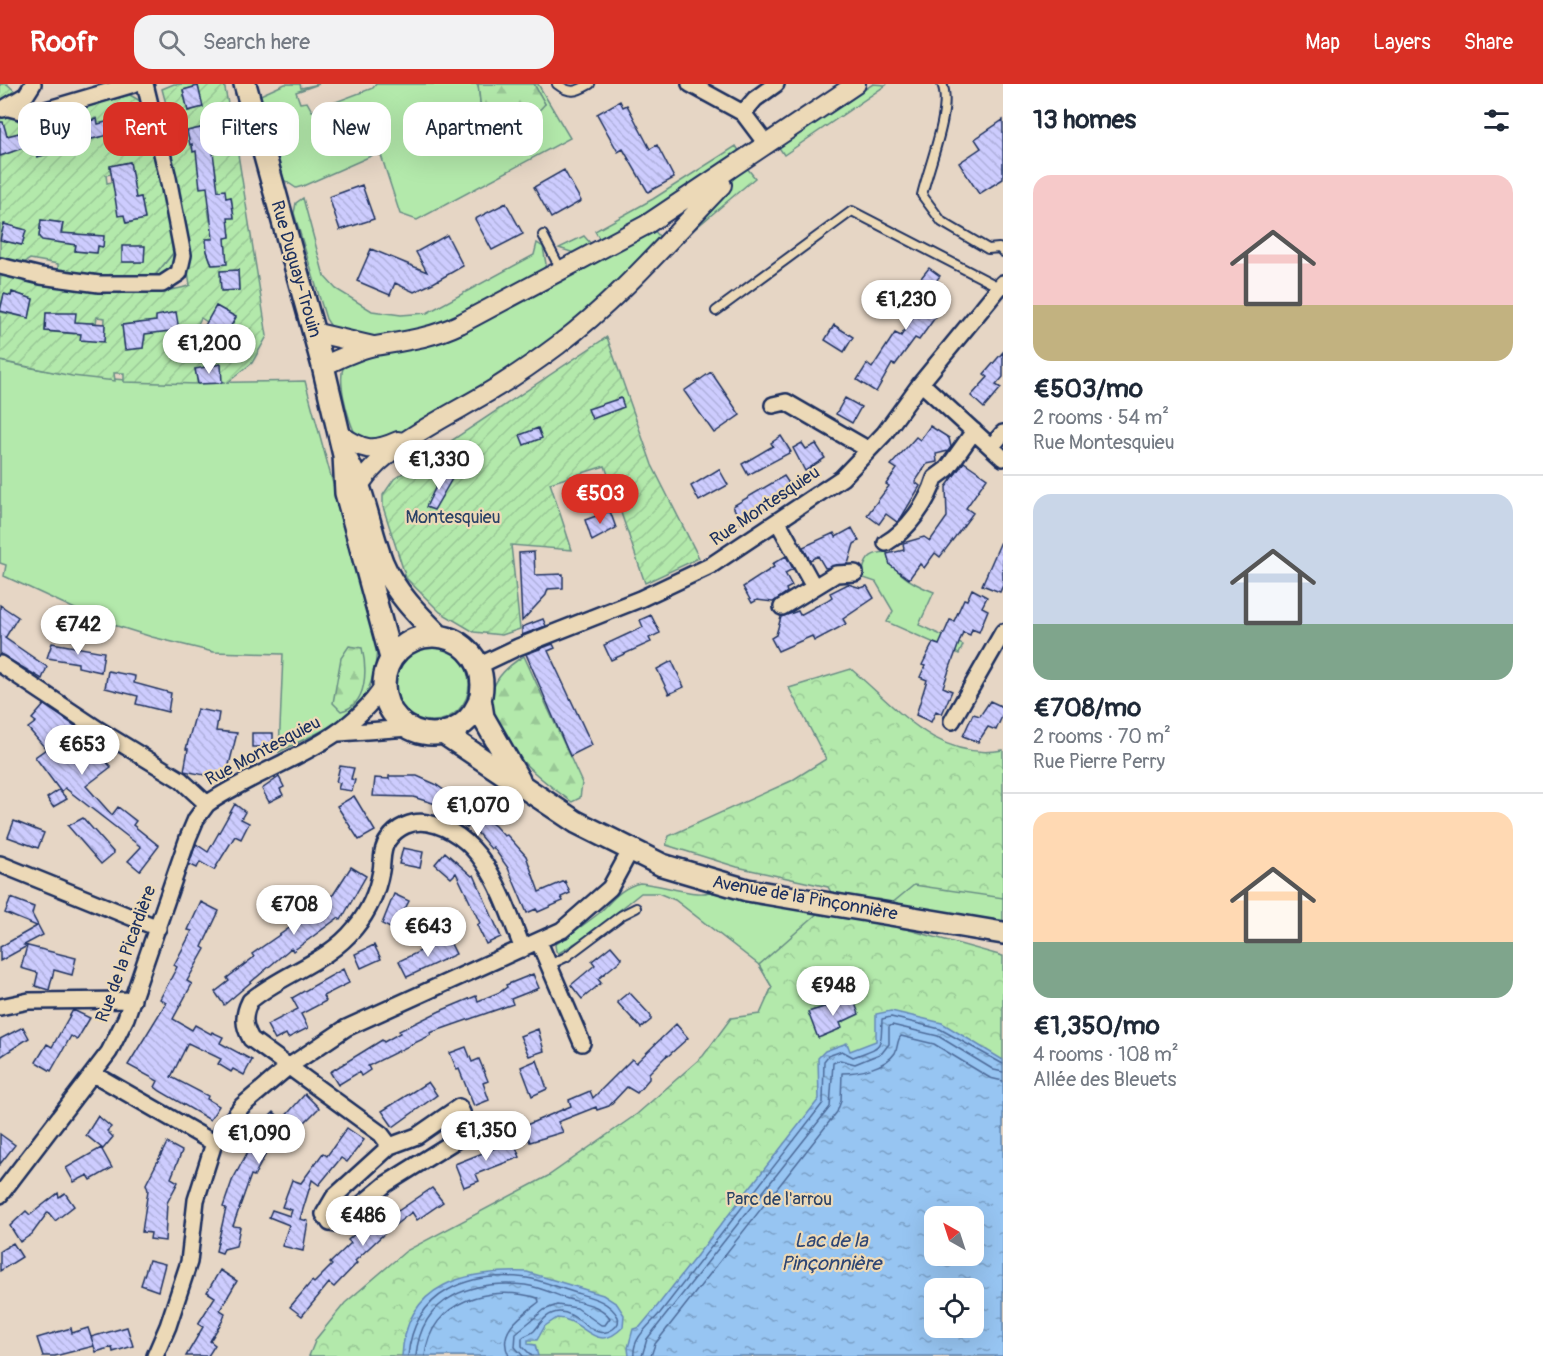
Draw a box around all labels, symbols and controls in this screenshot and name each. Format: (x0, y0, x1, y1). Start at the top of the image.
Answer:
search box (134, 15, 554, 69)
text: Roofr (30, 25, 98, 60)
icon: search (155, 26, 188, 59)
text: Search here (203, 28, 310, 56)
text: Map (1305, 29, 1340, 56)
text: Layers (1373, 29, 1431, 56)
text: Share (1464, 29, 1513, 56)
chip: Buy (18, 102, 91, 156)
chip: Rent (103, 102, 188, 156)
chip: Filters (200, 102, 299, 156)
chip: New (311, 102, 391, 156)
chip: Apartment (403, 102, 543, 156)
text: 13 homes (1033, 104, 1136, 136)
icon: filters (1480, 104, 1513, 137)
street label: Rue Duguay-Trouin (265, 198, 327, 340)
icon: home (1219, 214, 1327, 322)
pin: €1,230 (857, 280, 955, 331)
text: €1,230 (875, 287, 937, 312)
pin: €1,200 (160, 324, 258, 375)
text: €1,200 (177, 331, 241, 356)
text: €503/mo (1033, 373, 1143, 405)
text: 2 rooms · 54 m² (1033, 405, 1169, 430)
text: Rue Montesquieu (1033, 430, 1175, 455)
pin: €1,330 (390, 440, 488, 491)
text: €1,330 (408, 447, 470, 472)
street label: Rue Montesquieu (706, 461, 824, 551)
pin: €503 (564, 474, 636, 525)
text: €503 (576, 481, 624, 506)
park label: Montesquieu (405, 506, 501, 529)
icon: home (1219, 533, 1327, 641)
pin: €742 (42, 605, 114, 656)
text: €742 (55, 612, 101, 637)
text: €708/mo (1033, 692, 1141, 724)
street label: Rue Montesquieu (201, 711, 325, 791)
text: 2 rooms · 70 m² (1033, 724, 1171, 749)
pin: €653 (46, 725, 118, 776)
text: €653 (59, 732, 105, 757)
text: Rue Pierre Perry (1033, 749, 1165, 774)
pin: €1,070 (429, 786, 527, 837)
text: €1,070 (446, 793, 510, 818)
icon: home (1219, 851, 1327, 959)
street label: Avenue de la Pinçonnière (711, 870, 900, 926)
street label: Rue de la Picardière (91, 882, 161, 1026)
pin: €708 (258, 885, 330, 936)
text: €708 (270, 892, 318, 917)
pin: €643 (392, 907, 464, 958)
text: €643 (404, 914, 452, 939)
pin: €948 (797, 966, 869, 1017)
text: €948 (810, 973, 856, 998)
text: €1,350/mo (1033, 1010, 1160, 1042)
text: 4 rooms · 108 m² (1033, 1042, 1179, 1067)
text: Allée des Bleuets (1033, 1067, 1176, 1092)
pin: €1,350 (437, 1111, 535, 1162)
pin: €1,090 (210, 1114, 308, 1165)
text: €1,350 (455, 1118, 517, 1143)
text: €1,090 (227, 1121, 291, 1146)
park label: Parc de l'arrou (726, 1188, 832, 1211)
pin: €486 (327, 1196, 399, 1247)
text: €486 (340, 1203, 386, 1228)
north arrow (924, 1206, 984, 1266)
map controls (924, 1206, 984, 1338)
water label: Lac de la Pinçonnière (781, 1228, 883, 1276)
button: locate (924, 1278, 984, 1338)

